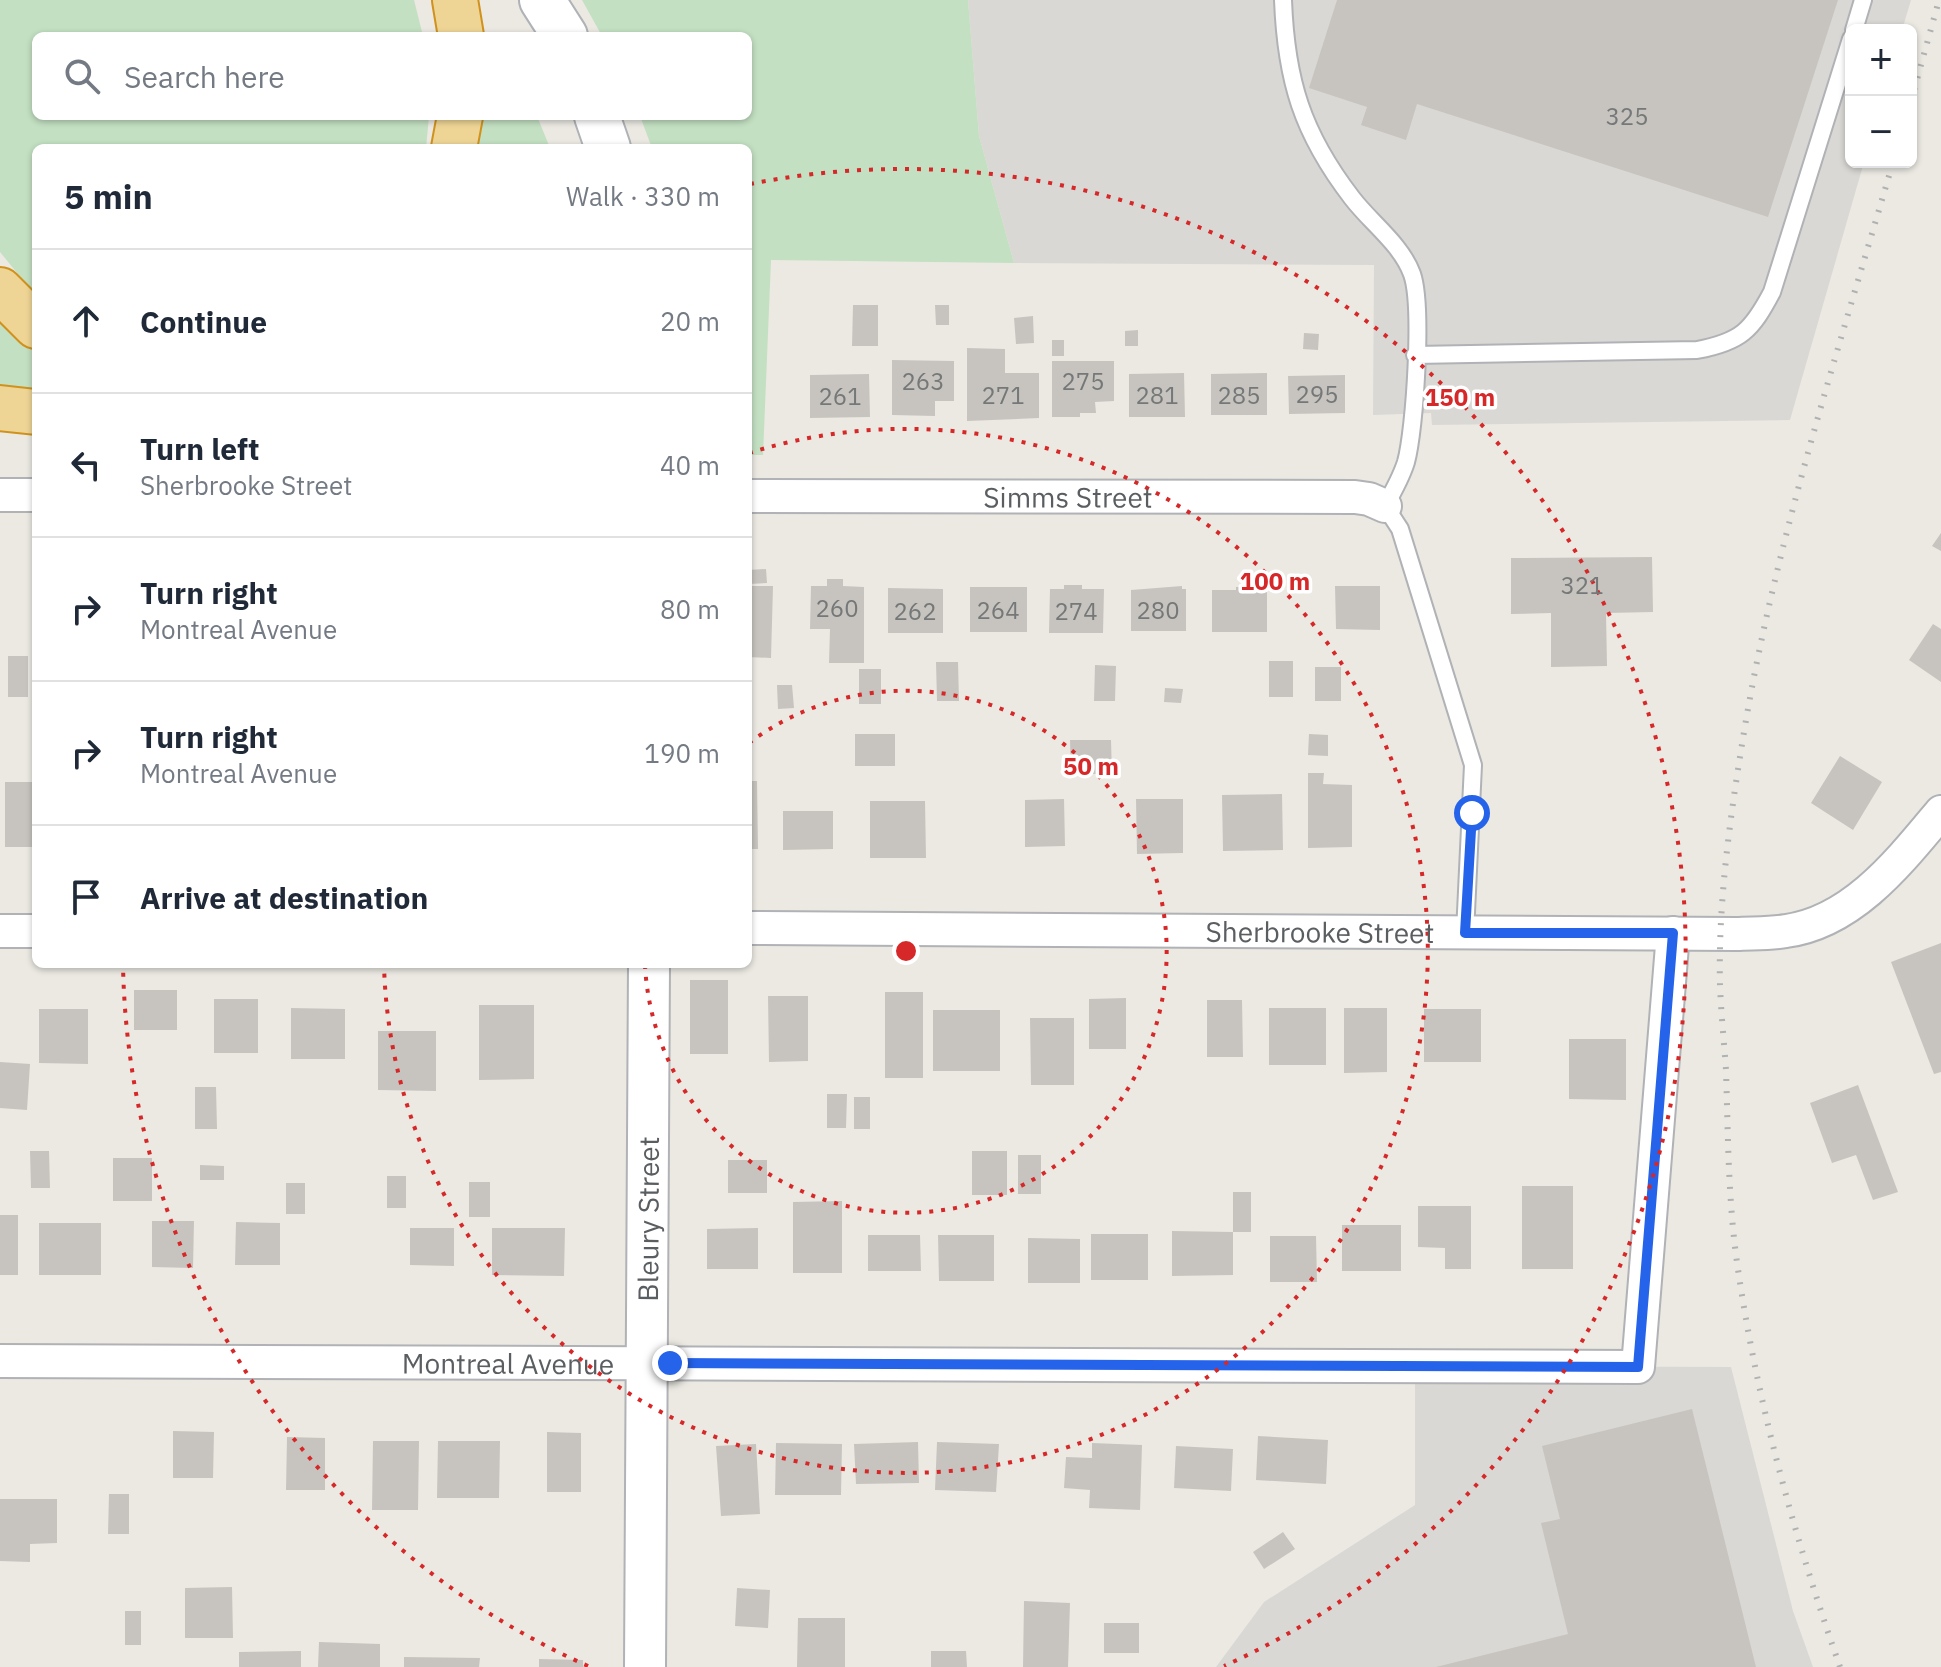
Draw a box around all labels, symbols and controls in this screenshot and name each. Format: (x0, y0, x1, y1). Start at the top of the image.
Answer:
map controls (1845, 24, 1917, 168)
button: + (1845, 24, 1917, 96)
search box (32, 32, 752, 120)
icon: search (60, 54, 104, 98)
text: Search here (124, 57, 285, 96)
button: − (1845, 96, 1917, 168)
house number: 325 (1605, 100, 1649, 132)
text: 5 min (64, 174, 153, 218)
text: Walk · 330 m (566, 179, 720, 213)
icon: ahead (64, 299, 108, 343)
text: Continue (140, 302, 267, 341)
text: 20 m (660, 304, 720, 338)
house number: 263 (901, 365, 945, 397)
house number: 275 (1061, 365, 1105, 397)
house number: 295 (1295, 378, 1339, 410)
house number: 271 (981, 379, 1025, 411)
house number: 281 (1135, 379, 1179, 411)
house number: 285 (1217, 379, 1261, 411)
house number: 261 (818, 380, 862, 412)
text: 150 m (1425, 381, 1495, 413)
text: Turn left (140, 429, 259, 468)
icon: left (64, 443, 108, 487)
text: 40 m (660, 448, 720, 482)
text: Sherbrooke Street (140, 468, 352, 502)
street label: Simms Street (983, 478, 1153, 515)
text: 100 m (1240, 565, 1310, 597)
house number: 321 (1560, 569, 1604, 601)
text: Turn right (140, 573, 278, 612)
icon: right (64, 587, 108, 631)
text: 80 m (660, 592, 720, 626)
house number: 260 (815, 592, 859, 624)
house number: 264 (976, 594, 1020, 626)
house number: 280 (1136, 594, 1180, 626)
house number: 262 (893, 595, 937, 627)
house number: 274 (1054, 595, 1098, 627)
text: Montreal Avenue (140, 612, 337, 646)
text: Turn right (140, 717, 278, 756)
icon: right (64, 731, 108, 775)
text: 190 m (644, 736, 720, 770)
text: 50 m (1063, 750, 1119, 782)
text: Montreal Avenue (140, 756, 337, 790)
route start (1454, 795, 1490, 831)
icon: arrive (64, 875, 108, 919)
text: Arrive at destination (140, 878, 428, 917)
street label: Sherbrooke Street (1206, 912, 1434, 951)
centre of rings (892, 937, 920, 965)
street label: Bleury Street (629, 1136, 667, 1302)
street label: Montreal Avenue (402, 1344, 614, 1382)
route end (652, 1345, 688, 1381)

